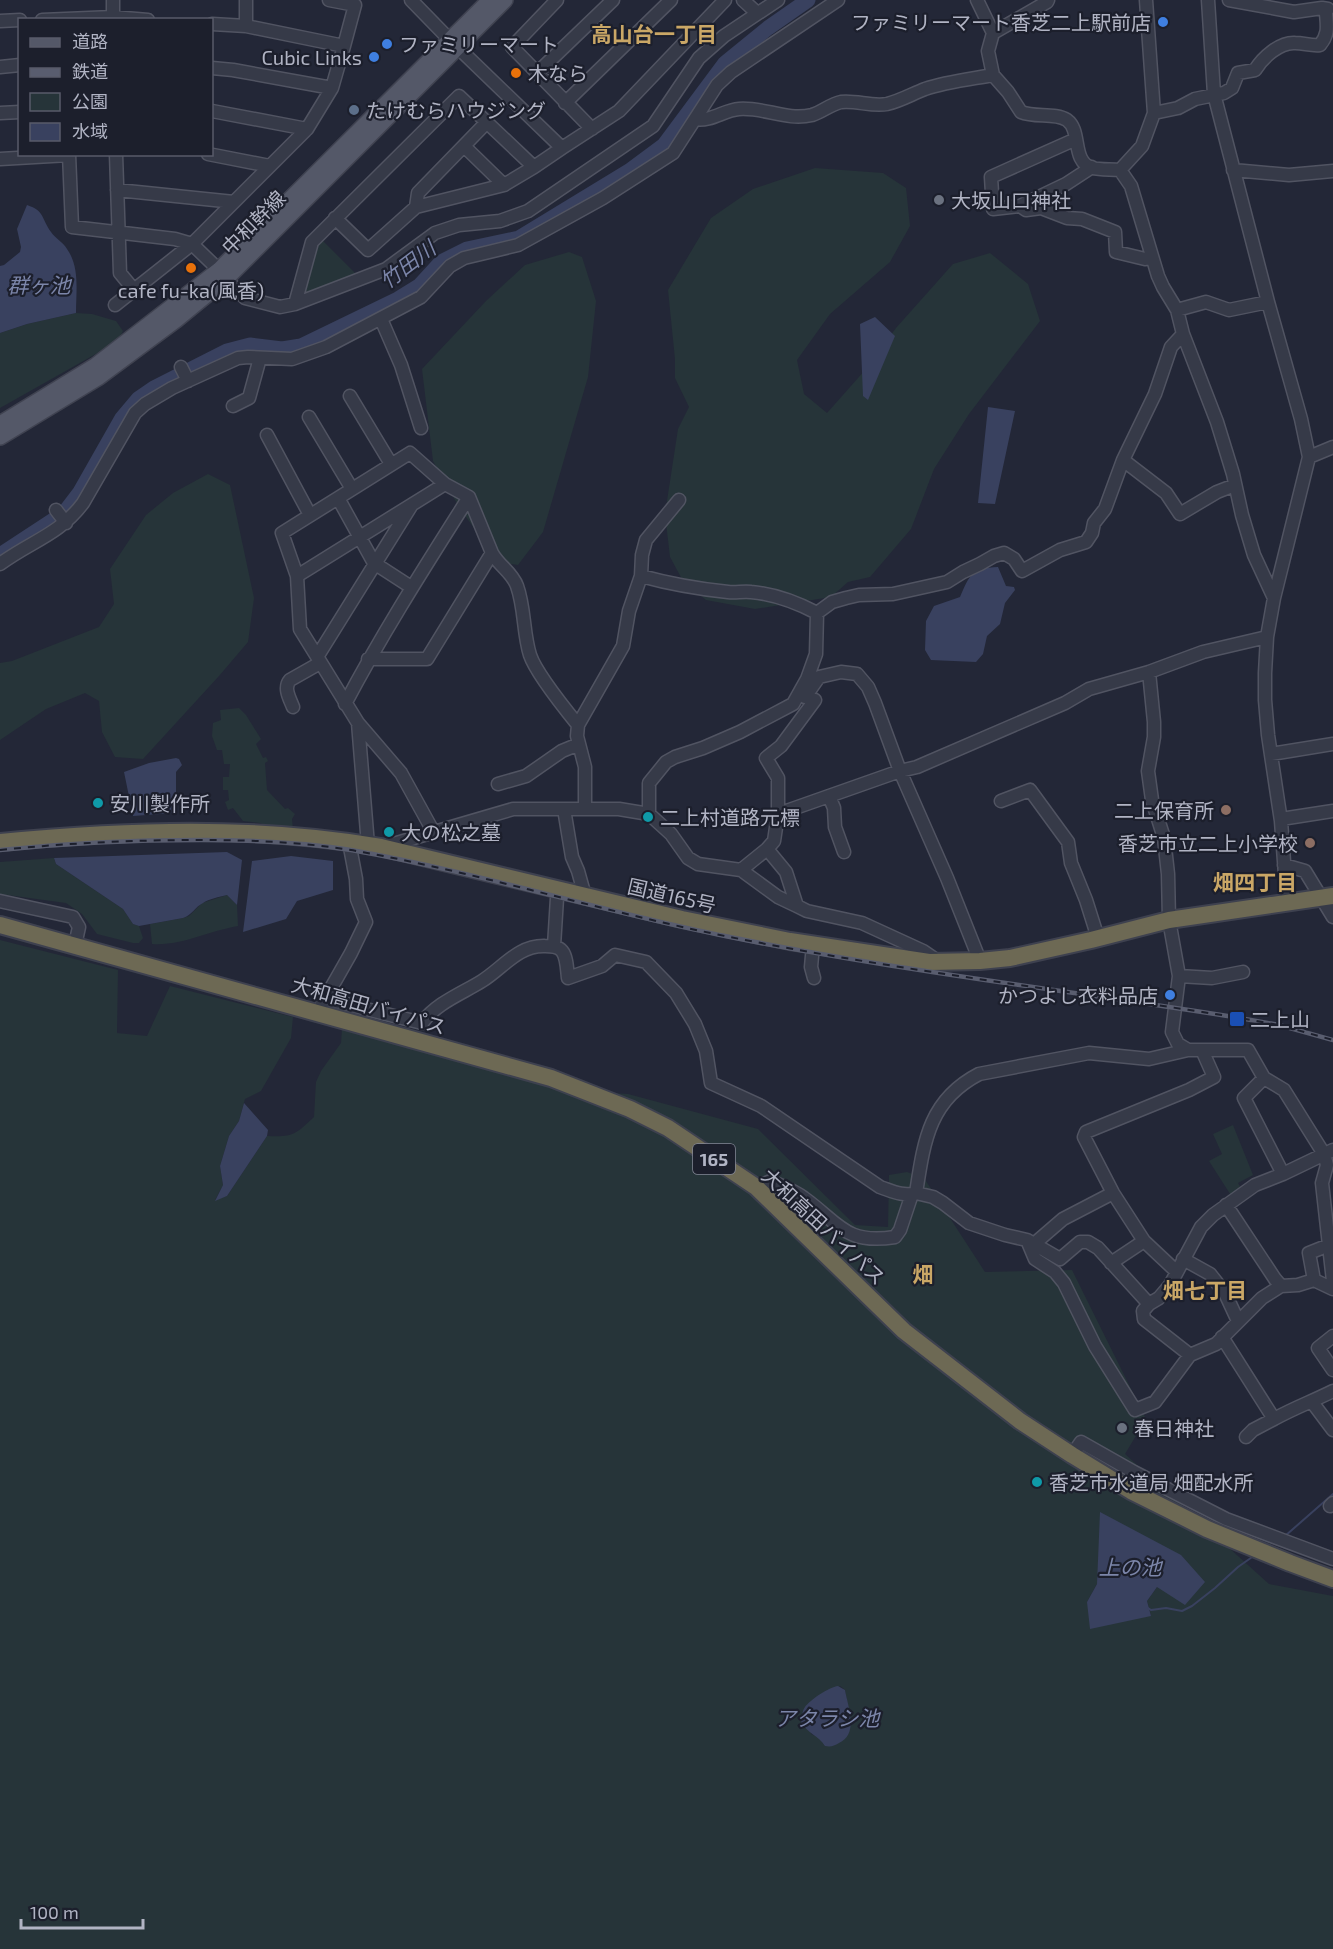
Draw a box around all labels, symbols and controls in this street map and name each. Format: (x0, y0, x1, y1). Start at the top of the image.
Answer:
place label: ファミリーマート香芝二上駅前店 (851, 10, 1151, 34)
marker: ファミリーマート香芝二上駅前店 (1156, 15, 1170, 29)
legend (18, 18, 213, 156)
district label: 高山台一丁目 (591, 21, 717, 46)
text: 道路 (72, 30, 108, 52)
place label: ファミリーマート (399, 32, 559, 56)
marker: ファミリーマート (380, 37, 394, 51)
place label: Cubic Links (261, 45, 362, 69)
marker: Cubic Links (367, 50, 381, 64)
text: 鉄道 (72, 60, 108, 82)
place label: 木なら (528, 61, 588, 85)
marker: 木なら (509, 66, 523, 80)
text: 公園 (72, 90, 108, 112)
place label: たけむらハウジング (366, 98, 546, 122)
marker: たけむらハウジング (347, 103, 361, 117)
text: 水域 (72, 120, 108, 142)
street label: 中和幹線 (216, 185, 290, 259)
place label: 大坂山口神社 (951, 188, 1071, 212)
marker: 大坂山口神社 (932, 193, 946, 207)
water label: 竹田川 (374, 234, 441, 293)
marker: cafe fu-ka(風香) (184, 261, 198, 275)
water label: 群ヶ池 (8, 272, 72, 297)
place label: cafe fu-ka(風香) (118, 278, 264, 302)
place label: 安川製作所 (110, 791, 210, 815)
marker: 安川製作所 (91, 796, 105, 810)
place label: 二上保育所 (1114, 798, 1214, 822)
marker: 二上保育所 (1219, 803, 1233, 817)
place label: 二上村道路元標 (660, 805, 800, 829)
marker: 二上村道路元標 (641, 810, 655, 824)
place label: 大の松之墓 (401, 820, 501, 844)
marker: 大の松之墓 (382, 825, 396, 839)
place label: 香芝市立二上小学校 (1118, 831, 1298, 855)
marker: 香芝市立二上小学校 (1303, 836, 1317, 850)
district label: 畑四丁目 (1213, 869, 1297, 894)
street label: 国道165号 (625, 873, 719, 917)
street label: 大和高田バイパス (289, 971, 449, 1039)
place label: かつよし衣料品店 (998, 983, 1158, 1007)
marker: かつよし衣料品店 (1163, 988, 1177, 1002)
place label: 二上山 (1250, 1007, 1310, 1031)
marker: 二上山 (1228, 1010, 1246, 1028)
road number: 165 (693, 1144, 735, 1174)
street label: 大和高田バイパス (757, 1163, 891, 1289)
district label: 畑 (913, 1261, 934, 1286)
district label: 畑七丁目 (1163, 1277, 1247, 1302)
place label: 春日神社 (1134, 1416, 1214, 1440)
marker: 春日神社 (1115, 1421, 1129, 1435)
place label: 香芝市水道局 畑配水所 (1049, 1470, 1253, 1494)
marker: 香芝市水道局 畑配水所 (1030, 1475, 1044, 1489)
water label: 上の池 (1099, 1554, 1163, 1579)
water label: アタラシ池 (775, 1705, 881, 1730)
scale bar (21, 1892, 142, 1930)
text: 100 m (30, 1901, 79, 1923)

